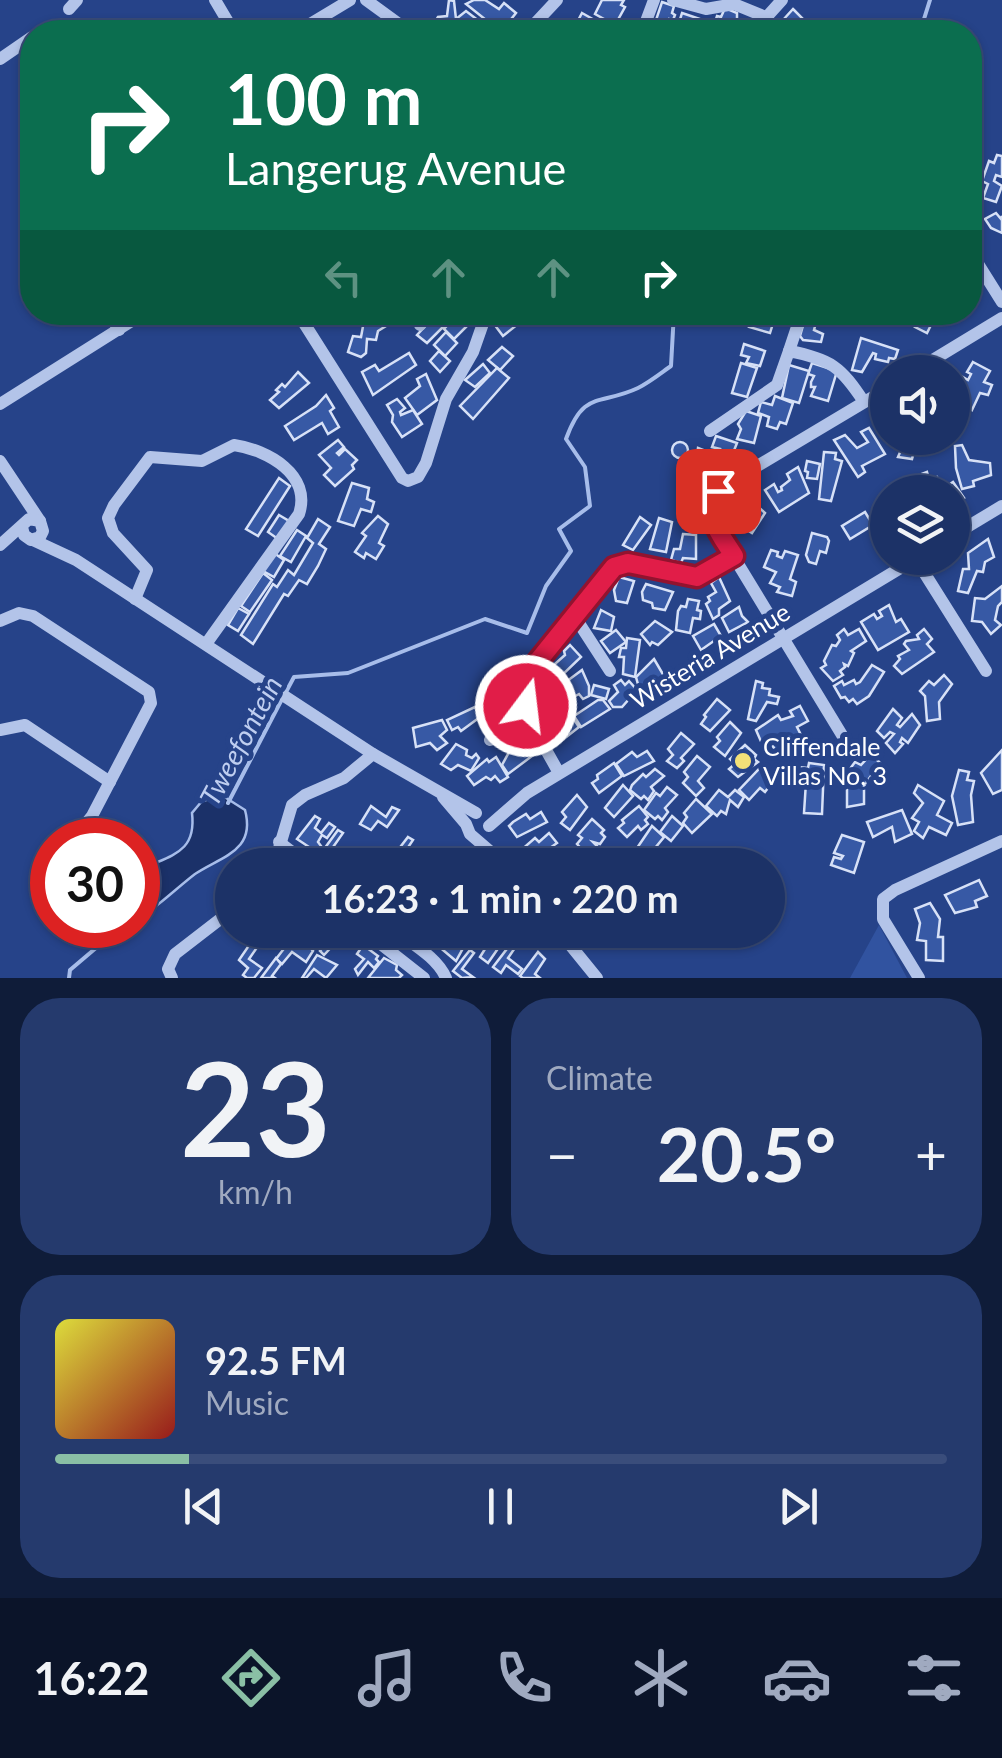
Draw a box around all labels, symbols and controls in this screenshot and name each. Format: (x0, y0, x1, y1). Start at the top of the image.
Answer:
text: 100 m (225, 56, 422, 140)
icon: right (60, 60, 190, 190)
text: Langerug Avenue (225, 141, 566, 195)
icon: left (316, 250, 371, 305)
icon: ahead (421, 250, 476, 305)
icon: ahead (526, 250, 581, 305)
icon: right (631, 250, 686, 305)
map controls (870, 355, 970, 575)
button: sound (870, 355, 970, 455)
pin (676, 449, 761, 534)
icon: arrive (691, 464, 746, 519)
button: layers (870, 475, 970, 575)
street label: Wisteria Avenue (624, 596, 795, 715)
position arrow (474, 654, 578, 758)
water label: Tweefontein (192, 670, 288, 811)
place label: Cliffendale Villas No. 3 (763, 731, 887, 790)
marker: Cliffendale Villas No. 3 (732, 750, 754, 772)
speed limit sign: 30 (30, 818, 160, 948)
text: 16:23 · 1 min · 220 m (321, 875, 679, 921)
text: 23 (180, 1029, 331, 1185)
text: Climate (546, 1058, 653, 1097)
text: 20.5° (657, 1108, 836, 1198)
text: − (546, 1121, 578, 1187)
text: + (915, 1121, 947, 1187)
text: km/h (218, 1172, 293, 1211)
text: 92.5 FM (205, 1337, 347, 1383)
text: Music (205, 1383, 289, 1422)
icon: previous (176, 1479, 231, 1534)
icon: pause (473, 1479, 528, 1534)
icon: next (771, 1479, 826, 1534)
icon: directions (216, 1643, 286, 1713)
icon: music (352, 1643, 422, 1713)
icon: phone (489, 1643, 559, 1713)
icon: climate (626, 1643, 696, 1713)
icon: car (762, 1643, 832, 1713)
icon: filters (899, 1643, 969, 1713)
text: 16:22 (33, 1651, 149, 1705)

